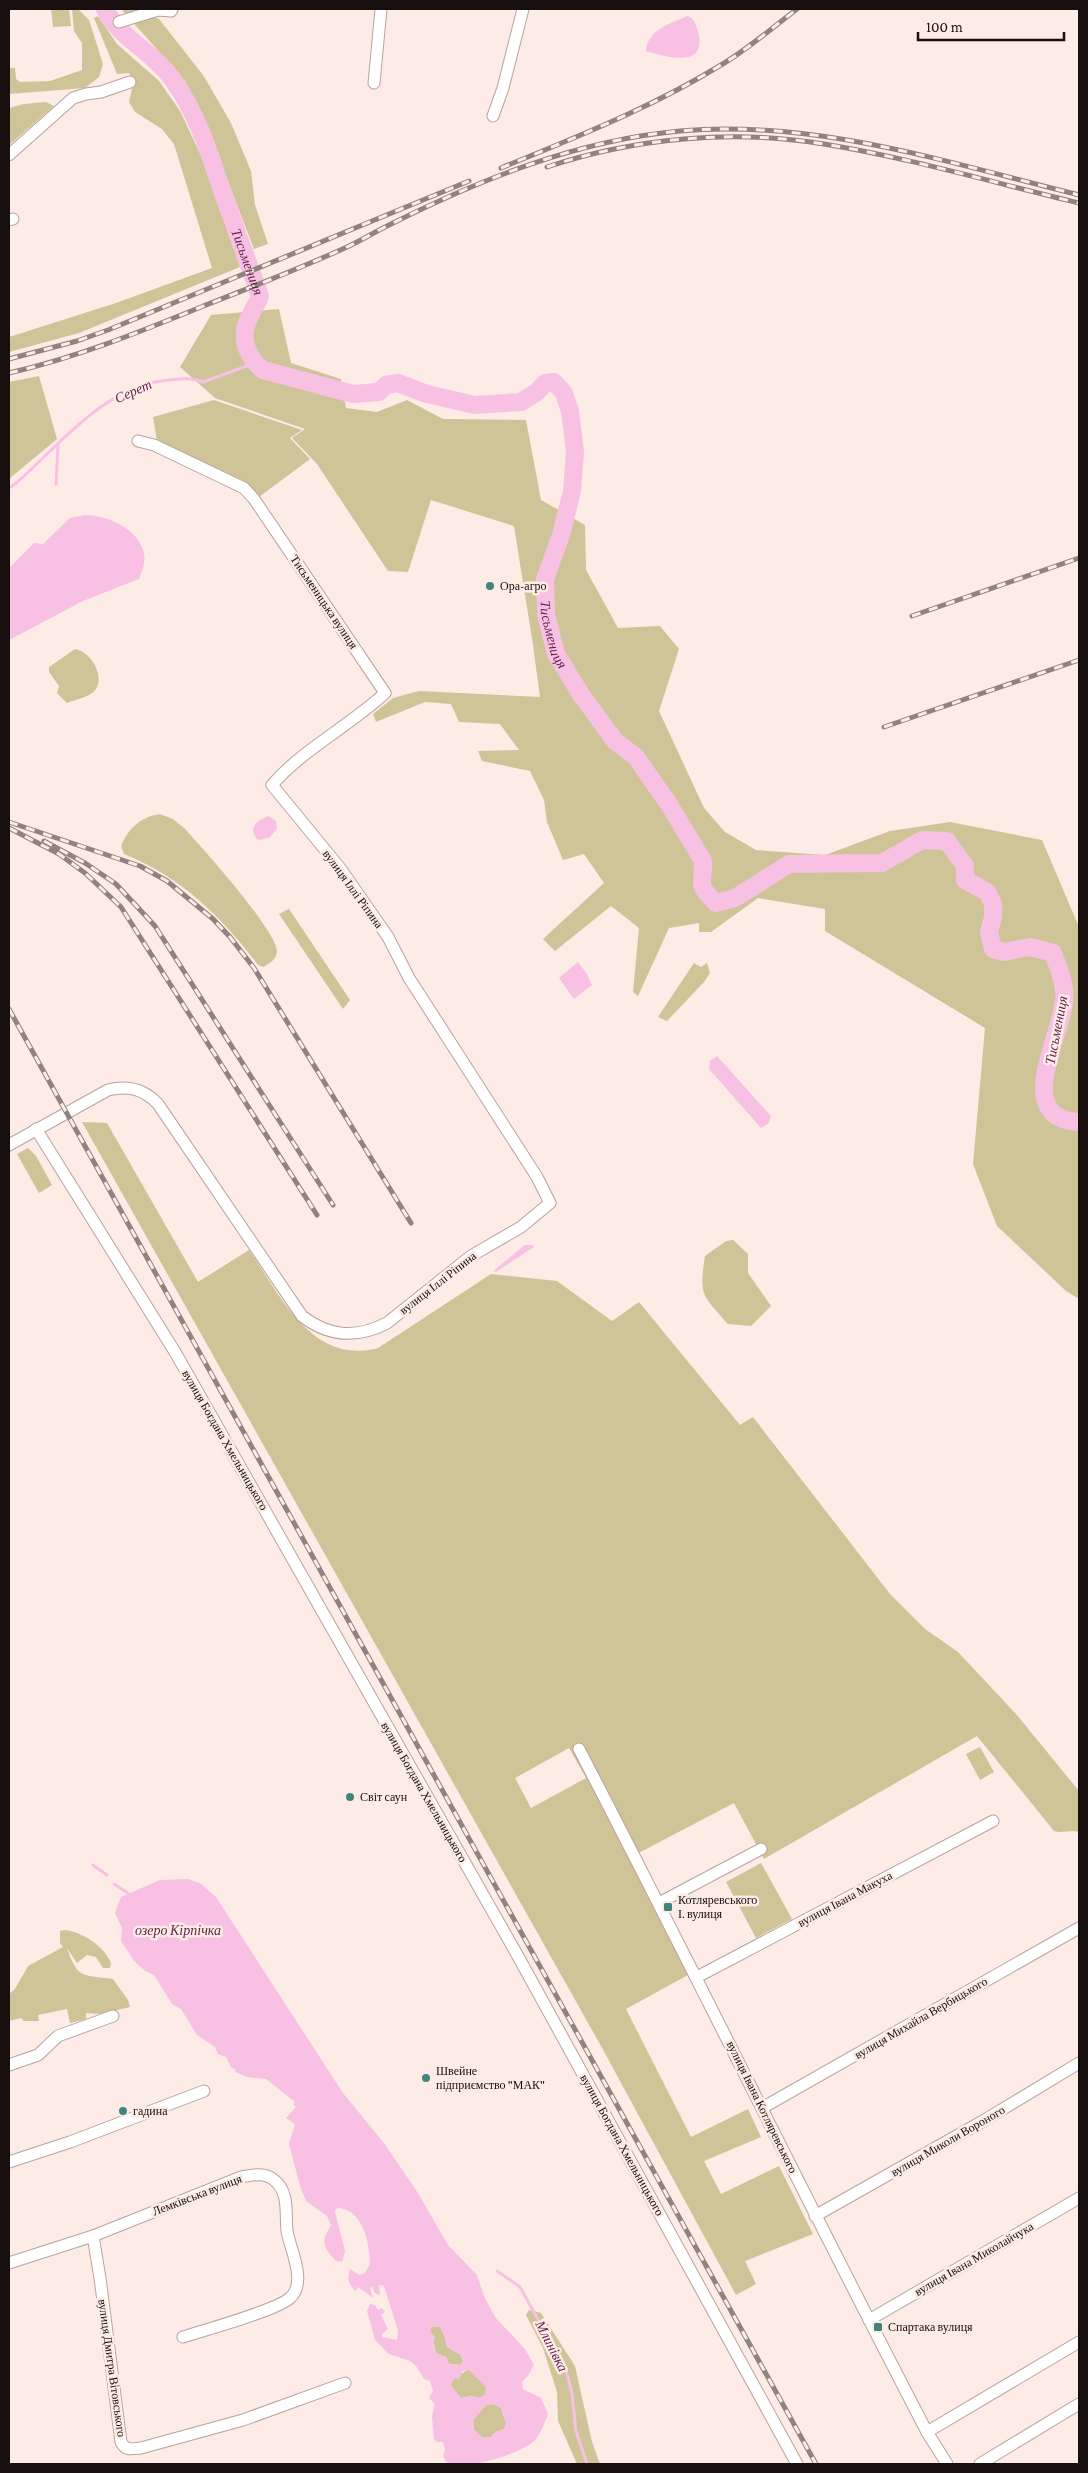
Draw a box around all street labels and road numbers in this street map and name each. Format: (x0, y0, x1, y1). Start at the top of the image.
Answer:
street label: Тисьменицька вулиця (287, 552, 361, 652)
street label: вулиця Іллі Ріпина (320, 847, 387, 931)
street label: вулиця Іллі Ріпина (397, 1248, 480, 1317)
street label: вулиця Богдана Хмельницького (179, 1367, 271, 1513)
street label: вулиця Богдана Хмельницького (378, 1719, 470, 1865)
street label: вулиця Івана Макуха (795, 1868, 895, 1930)
street label: вулиця Михайла Вербицького (852, 1974, 990, 2062)
street label: вулиця Івана Котляревського (724, 2039, 800, 2175)
street label: вулиця Богдана Хмельницького (577, 2072, 667, 2218)
street label: вулиця Миколи Вороного (889, 2103, 1007, 2179)
street label: Лемківська вулиця (150, 2171, 244, 2219)
street label: вулиця Івана Миколайчука (912, 2219, 1037, 2299)
street label: вулиця Дмитра Вітовського (95, 2298, 129, 2438)

